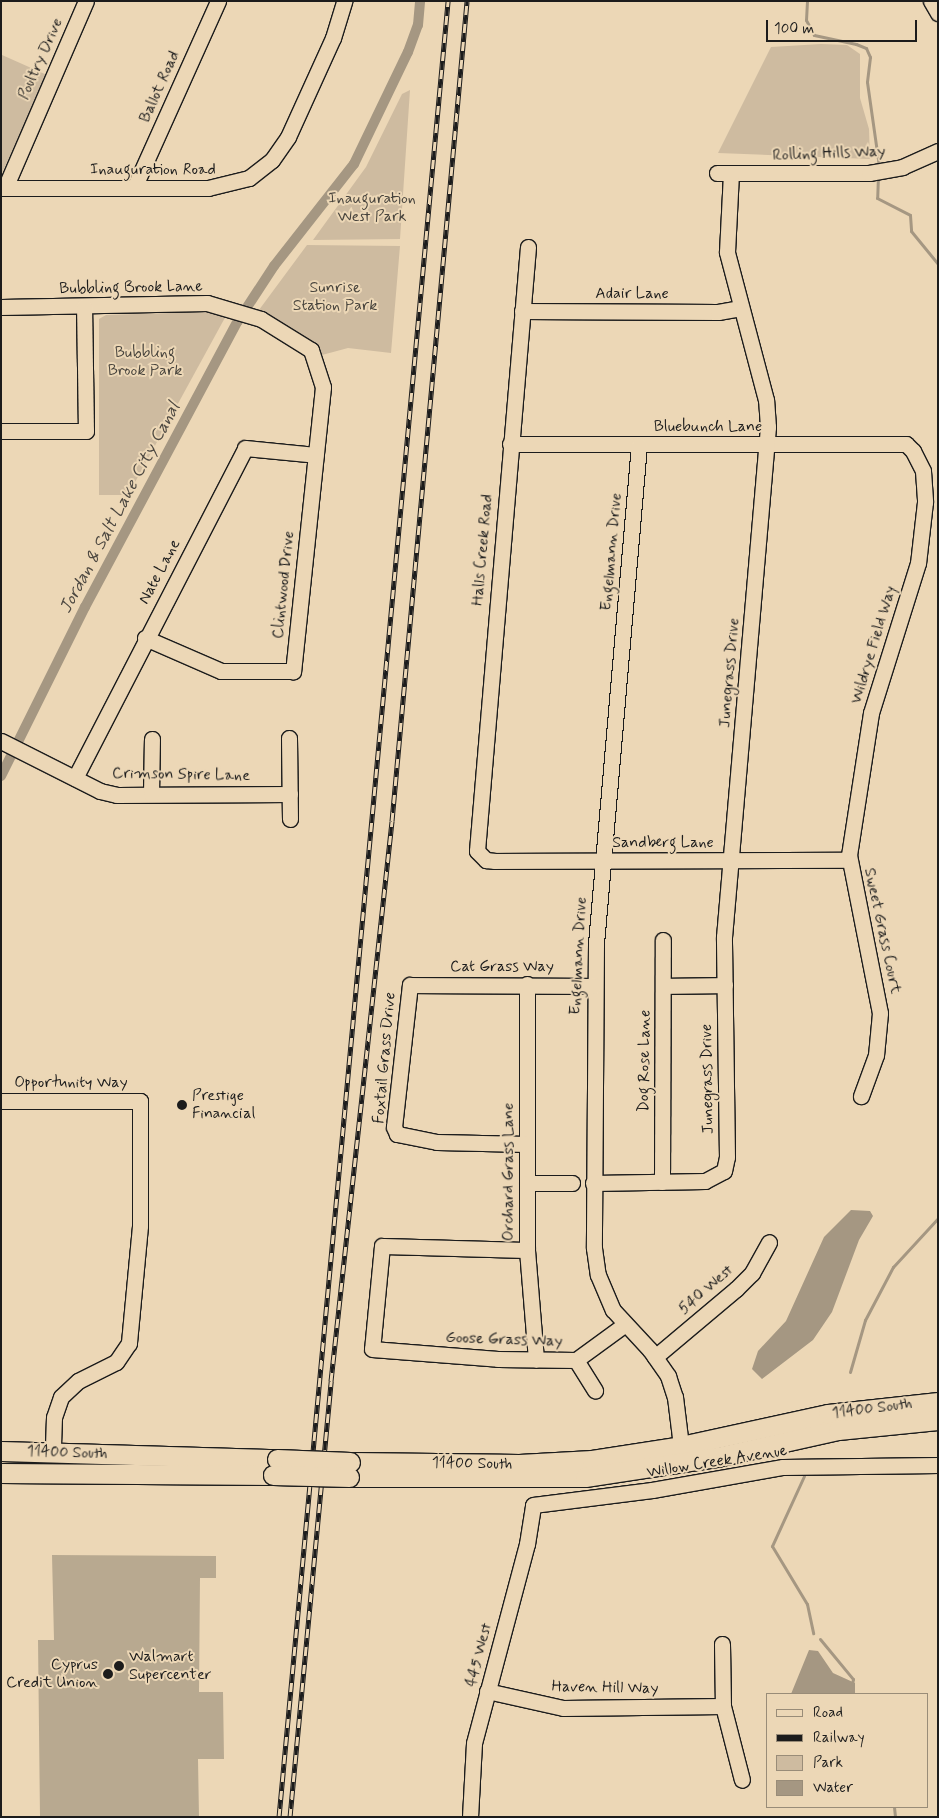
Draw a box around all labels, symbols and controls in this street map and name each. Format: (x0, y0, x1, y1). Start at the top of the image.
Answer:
scale bar (769, 10, 920, 42)
street label: Poultry Drive (15, 16, 67, 102)
text: 100 m (774, 19, 814, 39)
street label: Ballot Road (136, 48, 184, 126)
street label: Rolling Hills Way (772, 142, 886, 166)
street label: Inauguration Road (91, 160, 215, 180)
park label: Inauguration West Park (328, 189, 416, 227)
street label: Bubbling Brook Lane (60, 277, 202, 299)
park label: Sunrise Station Park (293, 278, 377, 316)
street label: Adair Lane (595, 284, 669, 304)
park label: Bubbling Brook Park (108, 343, 182, 381)
water label: Jordan & Salt Lake City Canal (56, 400, 184, 616)
street label: Bluebunch Lane (654, 417, 762, 437)
street label: Engelmann Drive (597, 492, 627, 612)
street label: Halls Creek Road (468, 493, 498, 607)
street label: Clintwood Drive (269, 531, 299, 639)
street label: Nate Lane (135, 537, 185, 607)
street label: Wildrye Field Way (847, 583, 901, 707)
street label: Junegrass Drive (716, 617, 744, 729)
street label: Crimson Spire Lane (112, 764, 250, 786)
street label: Sandberg Lane (612, 833, 714, 853)
street label: Sweet Grass Court (859, 867, 905, 995)
street label: Engelmann Drive (566, 897, 592, 1015)
street label: Cat Grass Way (450, 957, 554, 977)
street label: Foxtail Grass Drive (370, 993, 400, 1123)
street label: Dog Rose Lane (635, 1011, 655, 1111)
street label: Junegrass Drive (697, 1024, 719, 1134)
street label: Opportunity Way (14, 1073, 128, 1093)
place label: Prestige Financial (192, 1086, 255, 1124)
marker: Prestige Financial (176, 1099, 188, 1111)
street label: Orchard Grass Lane (499, 1103, 519, 1241)
street label: 540 West (675, 1261, 737, 1319)
street label: Goose Grass Way (445, 1328, 563, 1352)
street label: 11400 South (831, 1395, 913, 1423)
street label: Willow Creek Avenue (646, 1441, 788, 1483)
street label: 11400 South (26, 1442, 108, 1464)
street label: 11400 South (432, 1454, 512, 1474)
street label: 445 West (461, 1621, 497, 1689)
place label: Walmart Supercenter (129, 1647, 211, 1685)
place label: Cyprus Credit Union (10, 1655, 98, 1693)
marker: Walmart Supercenter (113, 1660, 125, 1672)
marker: Cyprus Credit Union (102, 1668, 114, 1680)
street label: Haven Hill Way (551, 1677, 659, 1699)
legend (766, 1693, 929, 1808)
text: Road (813, 1703, 843, 1723)
text: Railway (813, 1728, 865, 1748)
text: Park (813, 1753, 843, 1773)
text: Water (813, 1778, 853, 1798)

